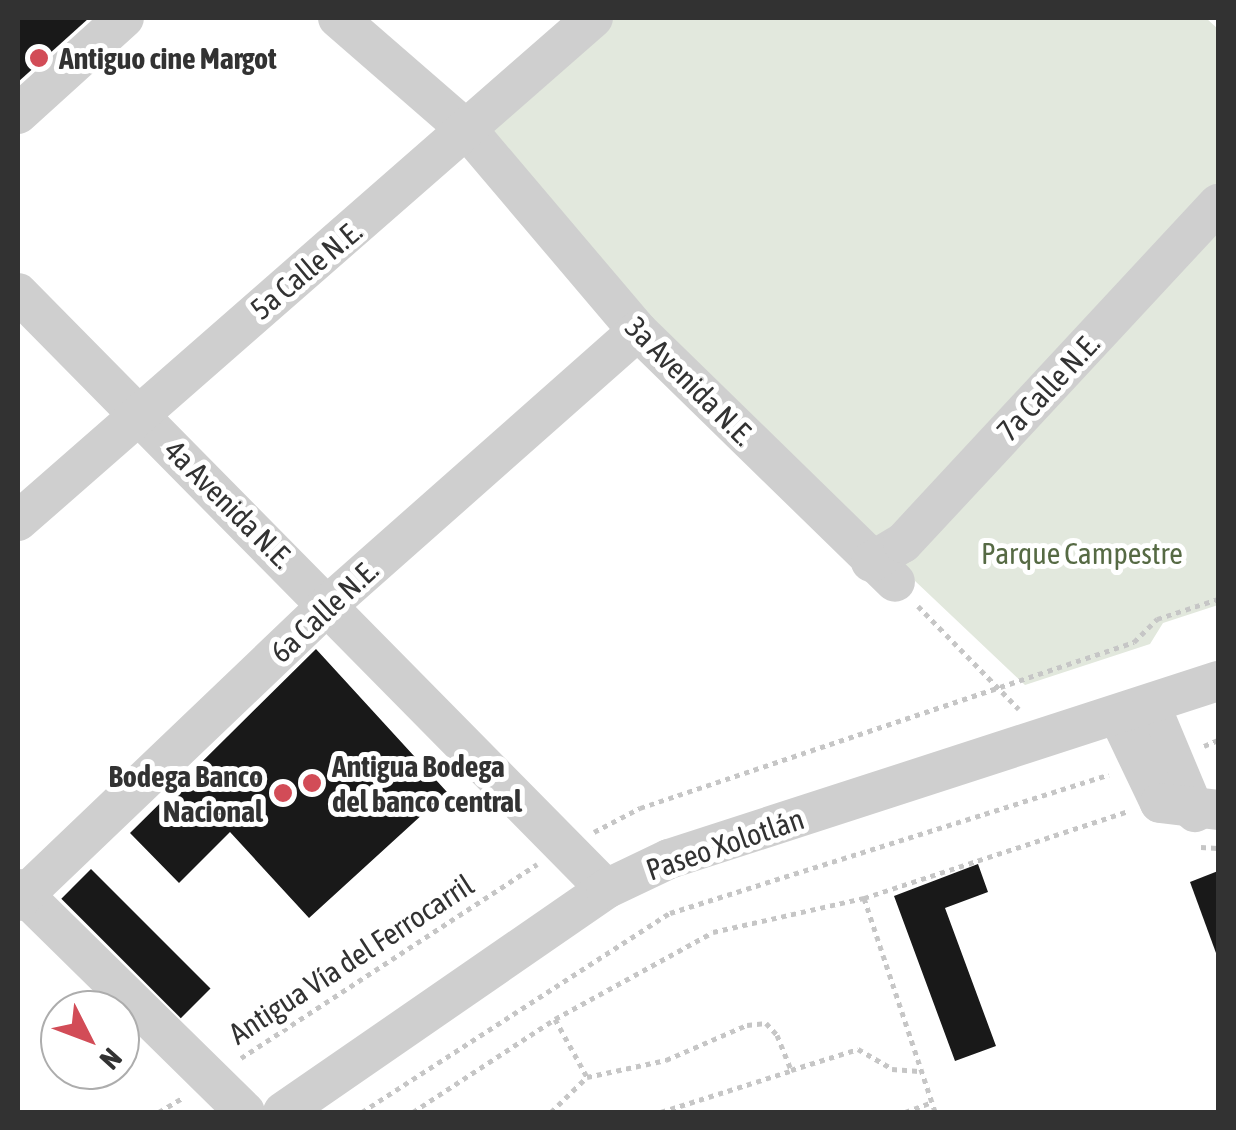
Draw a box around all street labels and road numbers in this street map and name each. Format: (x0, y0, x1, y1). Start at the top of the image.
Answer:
street label: 5a Calle N.E. (243, 213, 369, 327)
street label: 3a Avenida N.E. (618, 309, 762, 453)
street label: 7a Calle N.E. (989, 326, 1107, 448)
street label: 4a Avenida N.E. (157, 432, 301, 576)
street label: 6a Calle N.E. (263, 552, 385, 670)
street label: Paseo Xolotlán (641, 800, 809, 888)
street label: Antigua Vía del Ferrocarril (222, 866, 480, 1052)

